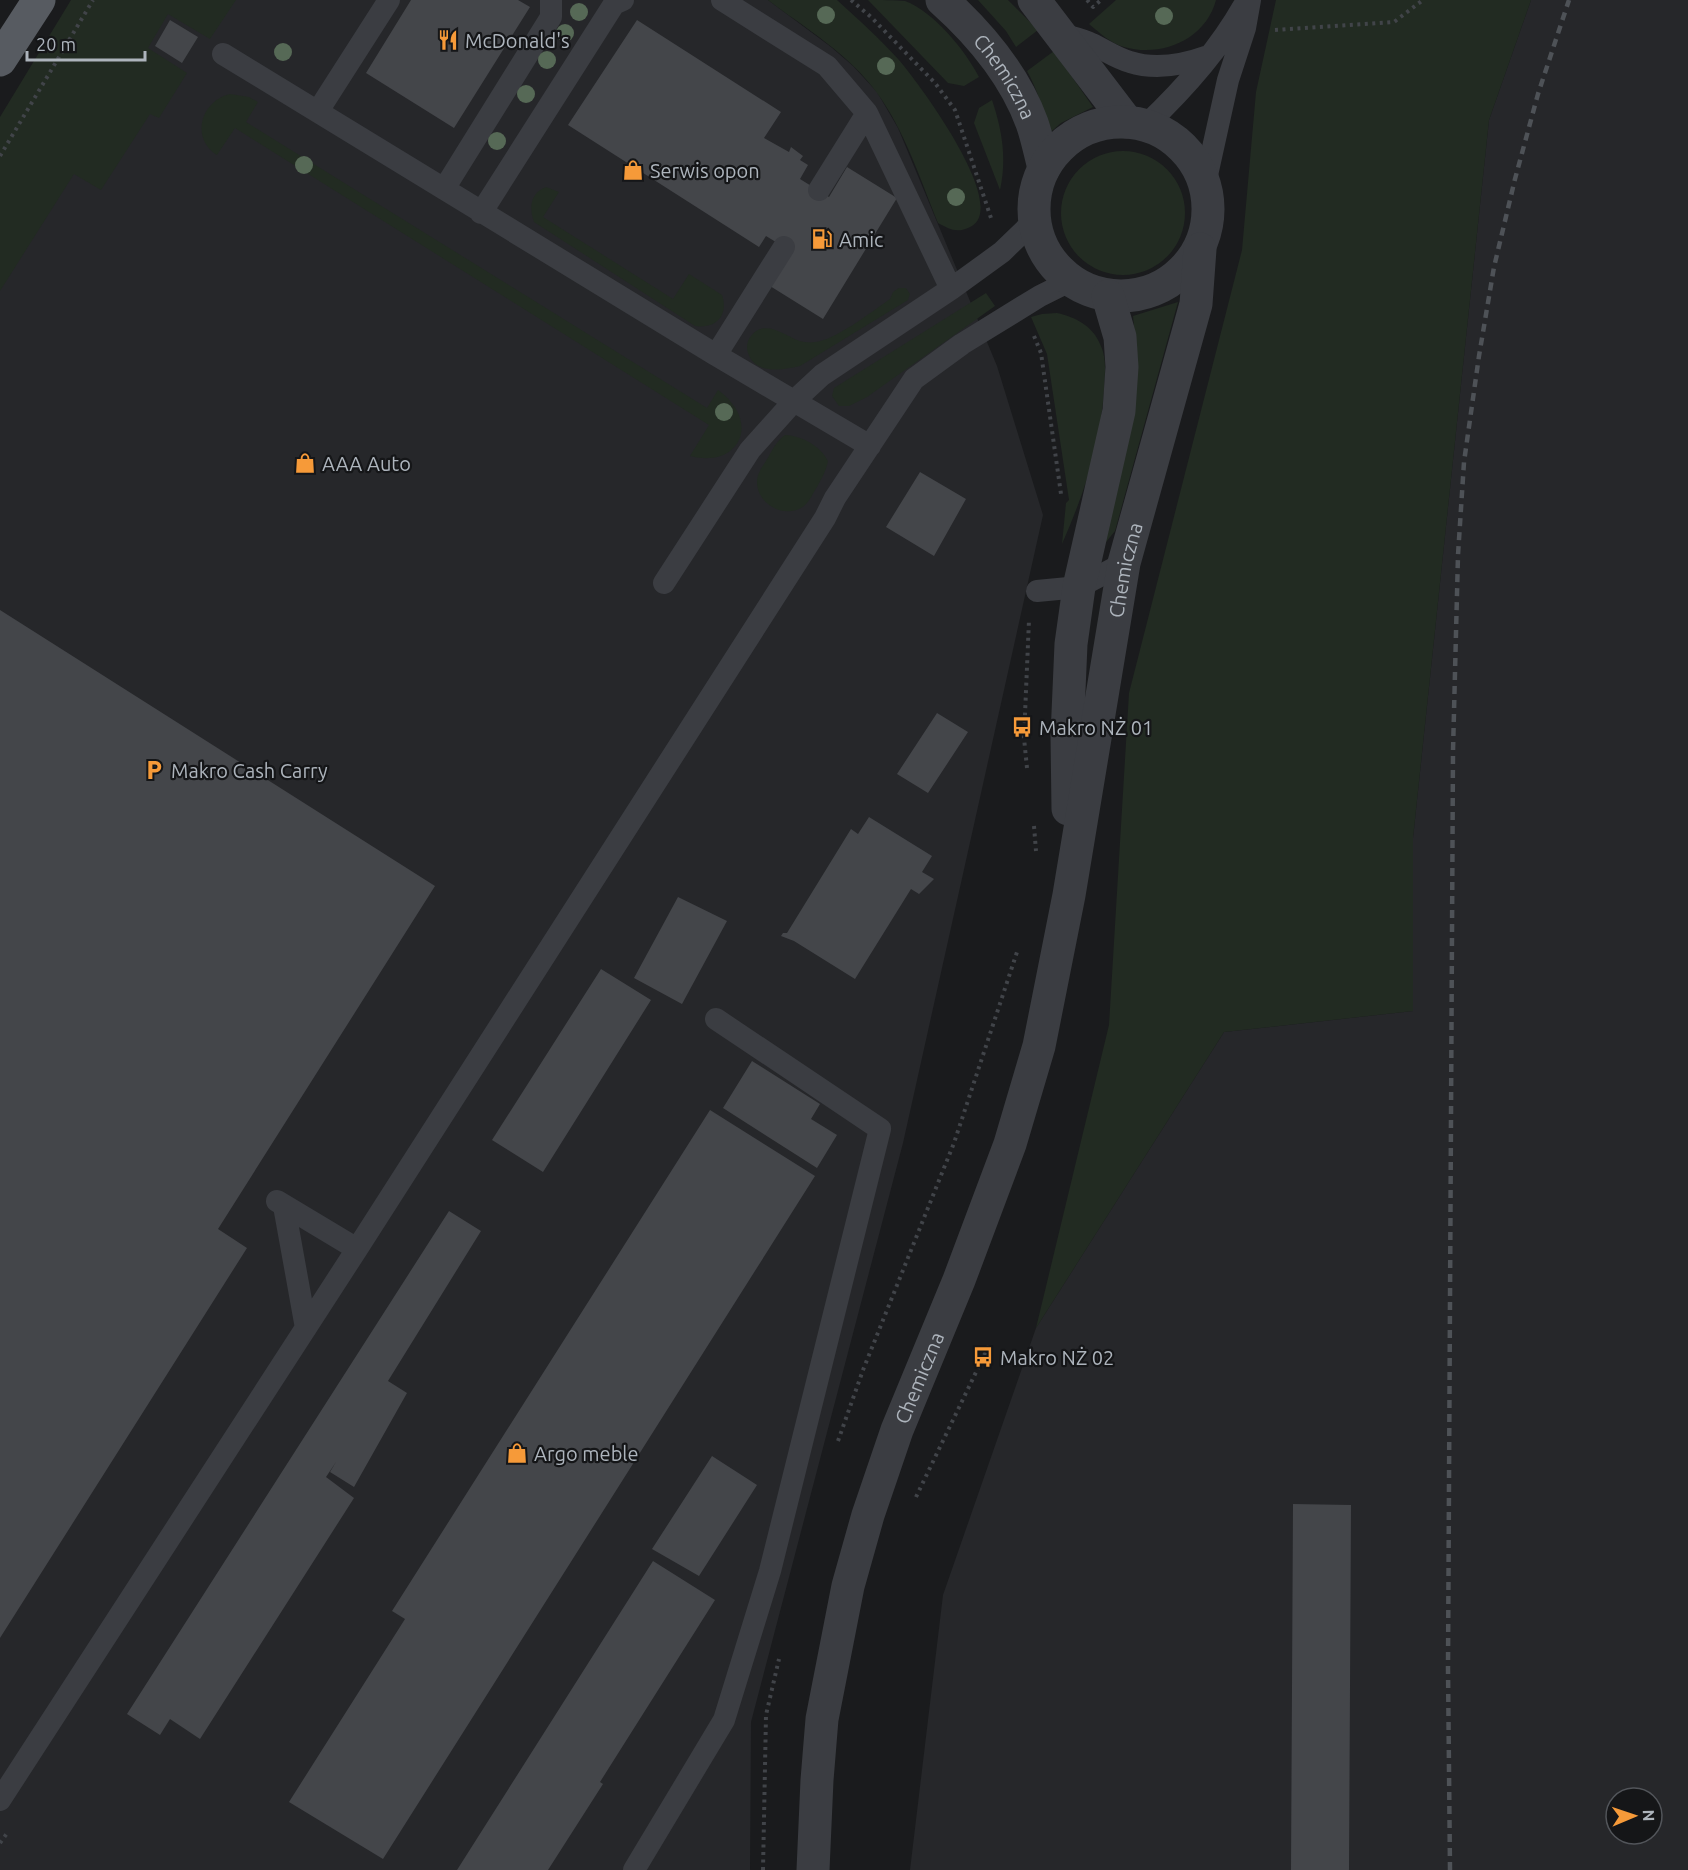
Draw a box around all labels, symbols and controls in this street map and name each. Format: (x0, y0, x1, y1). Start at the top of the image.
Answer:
scale bar (27, 24, 146, 62)
restaurant icon: McDonald's (436, 28, 460, 52)
place label: McDonald's (465, 29, 570, 52)
street label: Chemiczna (970, 29, 1041, 122)
text: 20 m (36, 34, 76, 54)
shop icon: Serwis opon (621, 158, 645, 182)
place label: Serwis opon (650, 159, 760, 182)
fuel station icon: Amic (810, 227, 834, 251)
place label: Amic (839, 228, 883, 251)
shop icon: AAA Auto (293, 451, 317, 475)
place label: AAA Auto (322, 452, 411, 475)
street label: Chemiczna (1104, 520, 1146, 619)
bus stop icon: Makro NŻ 01 (1010, 715, 1034, 739)
place label: Makro NŻ 01 (1039, 716, 1153, 739)
parking icon: Makro Cash Carry (142, 758, 166, 782)
place label: Makro Cash Carry (171, 759, 328, 782)
street label: Chemiczna (889, 1328, 948, 1427)
bus stop icon: Makro NŻ 02 (971, 1345, 995, 1369)
place label: Makro NŻ 02 (1000, 1346, 1114, 1369)
shop icon: Argo meble (505, 1441, 529, 1465)
place label: Argo meble (534, 1442, 639, 1465)
north arrow (1604, 1786, 1664, 1846)
text: N (1640, 1809, 1658, 1822)

